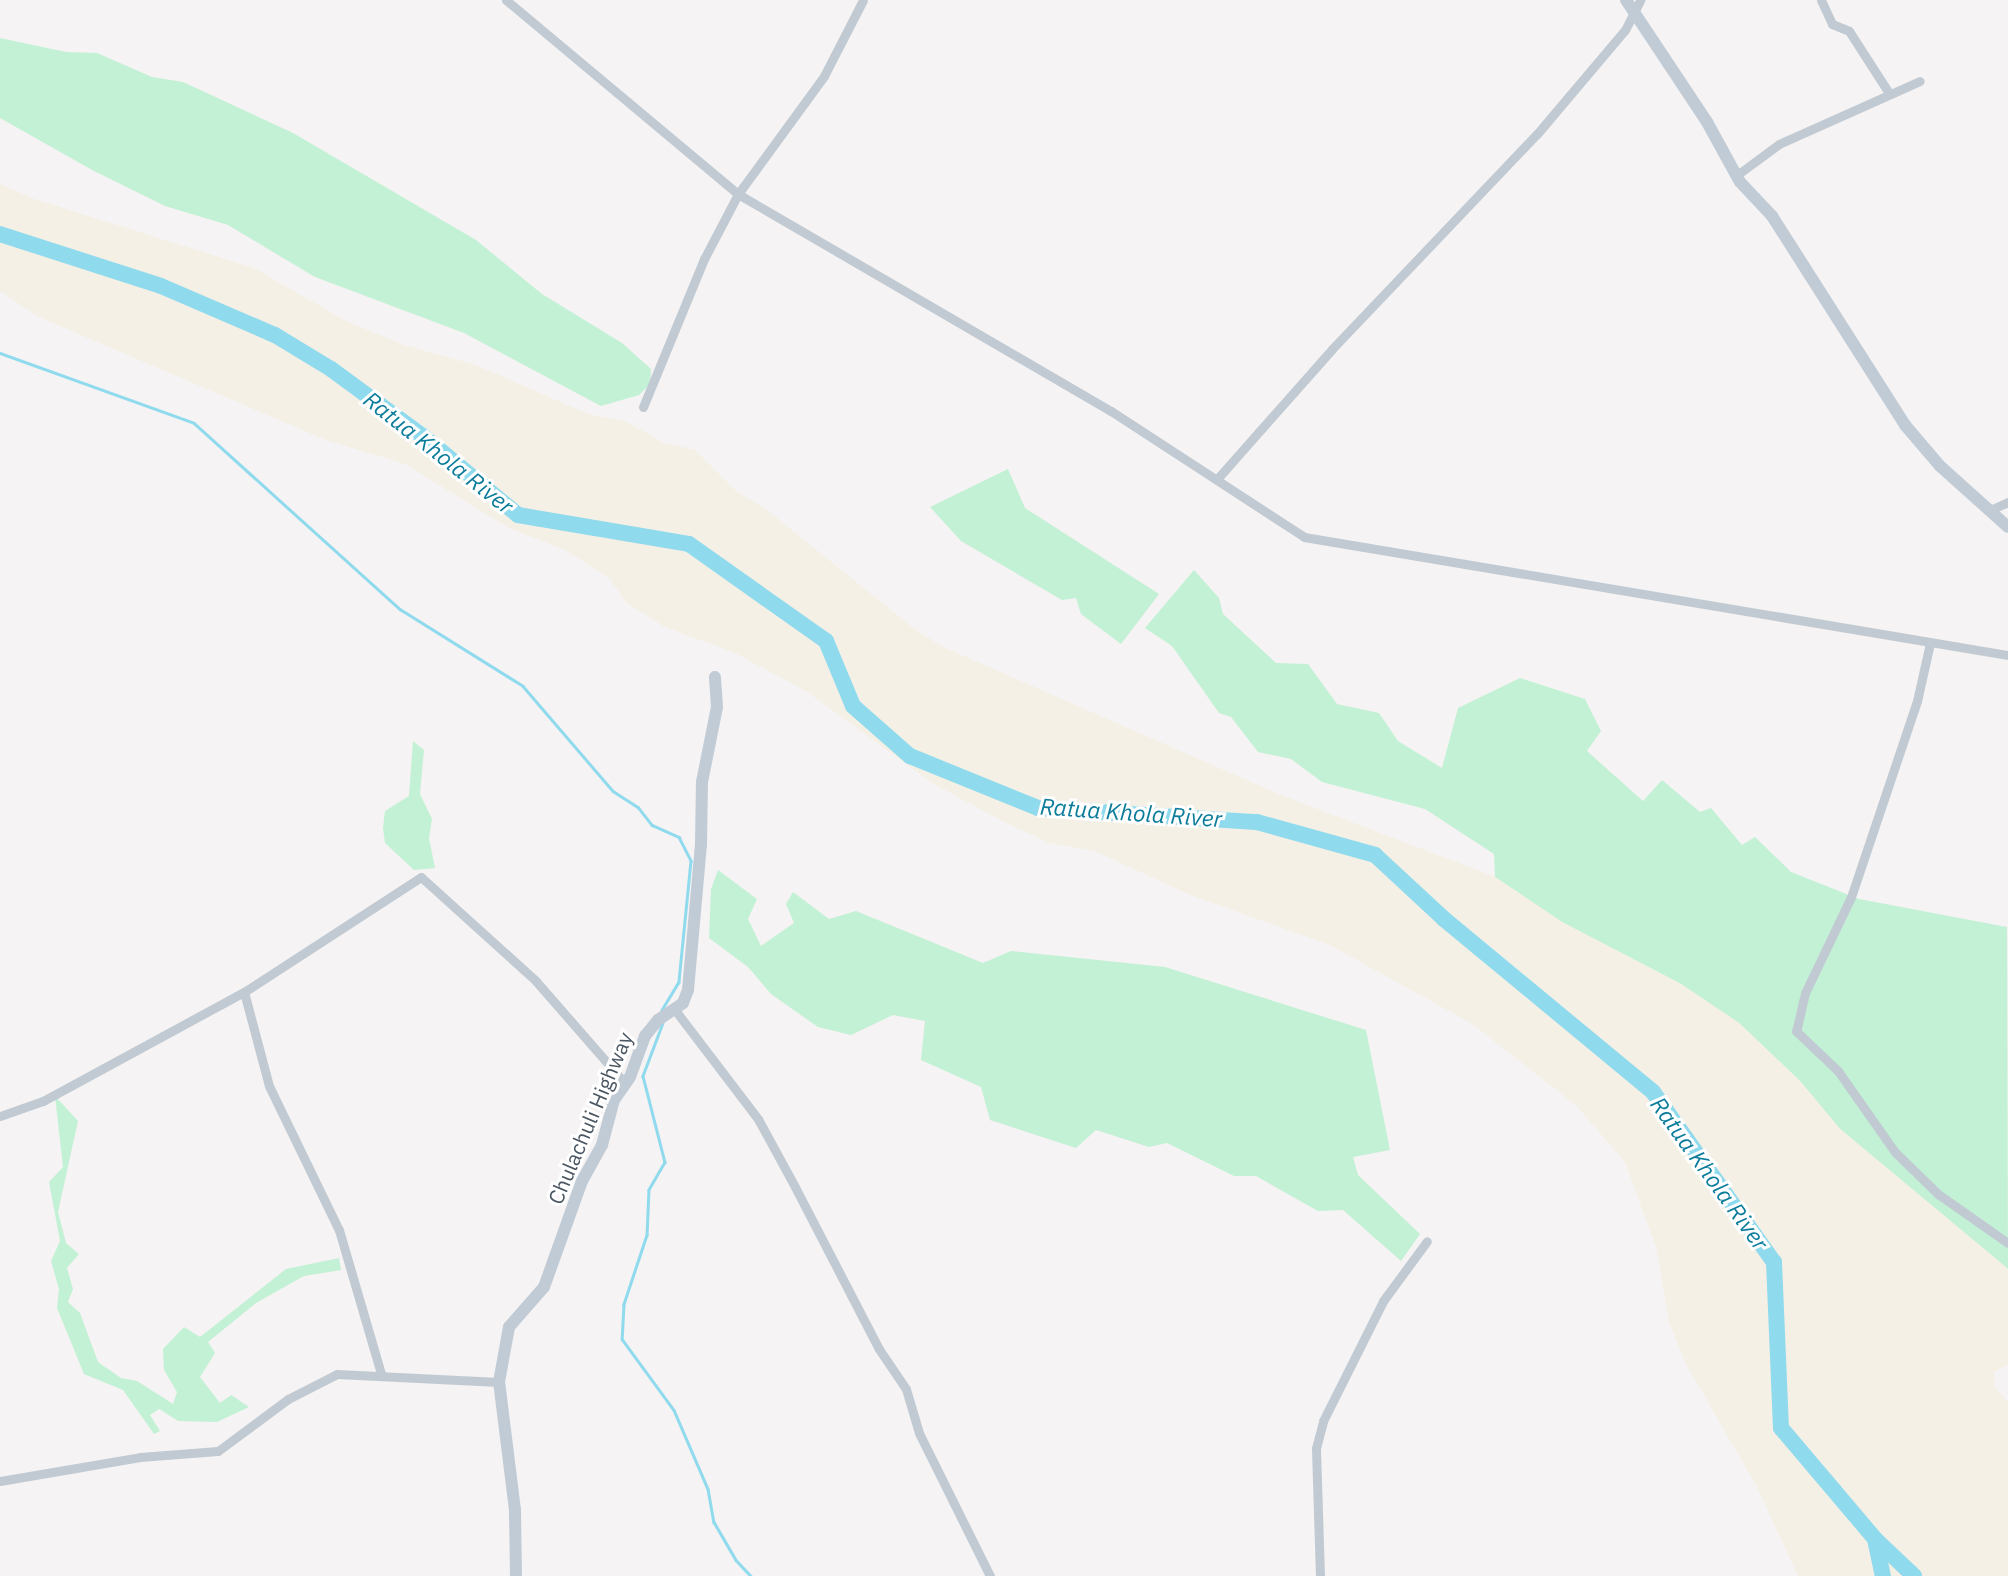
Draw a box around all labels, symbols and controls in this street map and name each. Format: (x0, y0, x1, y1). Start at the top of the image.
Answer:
water label: Ratua Khola River (359, 385, 519, 519)
water label: Ratua Khola River (1039, 792, 1223, 832)
street label: Chulachuli Highway (542, 1028, 638, 1208)
water label: Ratua Khola River (1645, 1091, 1775, 1255)

